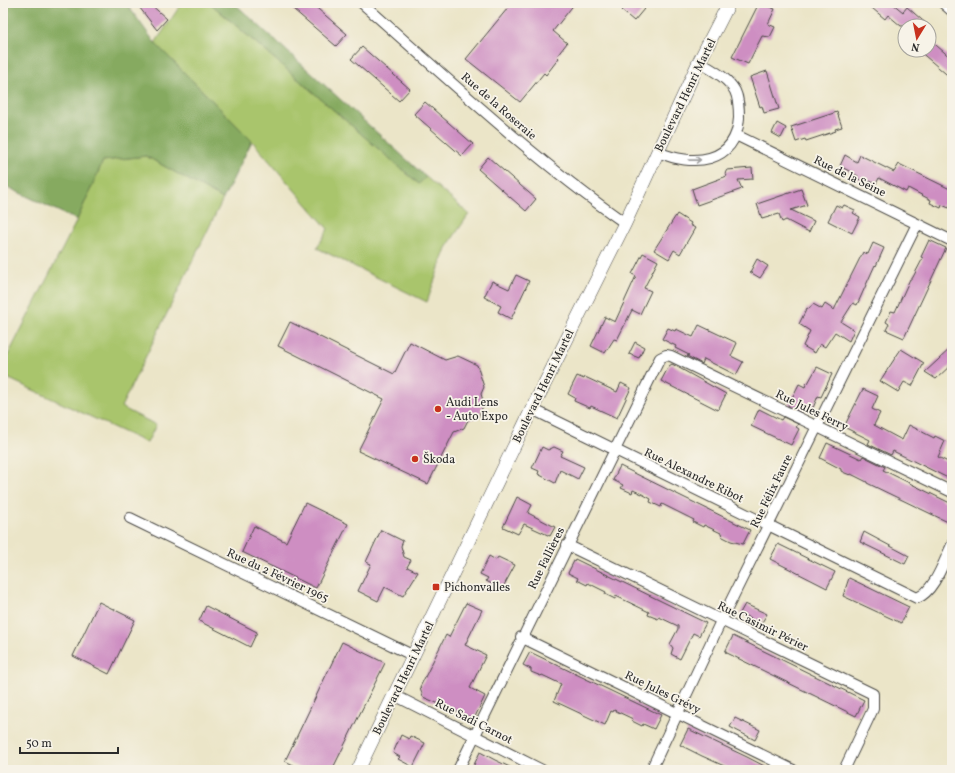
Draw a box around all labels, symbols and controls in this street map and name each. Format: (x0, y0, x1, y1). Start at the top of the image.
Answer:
north arrow (897, 18, 937, 58)
street label: Boulevard Henri Martel (651, 35, 721, 155)
text: N (910, 38, 921, 54)
street label: Rue de la Roseraie (457, 69, 540, 144)
street label: Rue de la Seine (811, 152, 889, 201)
one-way arrow (688, 157, 701, 164)
street label: Boulevard Henri Martel (509, 326, 579, 446)
street label: Rue Jules Ferry (773, 386, 851, 436)
place label: Audi Lens - Auto Expo (446, 395, 508, 425)
marker: Audi Lens - Auto Expo (433, 404, 443, 414)
street label: Rue Alexandre Ribot (641, 445, 746, 507)
place label: Škoda (423, 451, 455, 468)
street label: Rue Félix Faure (747, 452, 797, 531)
marker: Škoda (410, 454, 420, 464)
street label: Rue Fallières (525, 525, 569, 592)
street label: Rue du 2 Février 1965 (224, 545, 331, 607)
place label: Pichonvalles (444, 580, 510, 596)
marker: Pichonvalles (431, 582, 441, 592)
street label: Rue Casimir Périer (715, 598, 811, 656)
street label: Boulevard Henri Martel (369, 618, 439, 738)
street label: Rue Jules Grévy (622, 668, 704, 718)
street label: Rue Sadi Carnot (432, 695, 515, 748)
scale bar (20, 729, 118, 755)
text: 50 m (26, 736, 52, 752)

